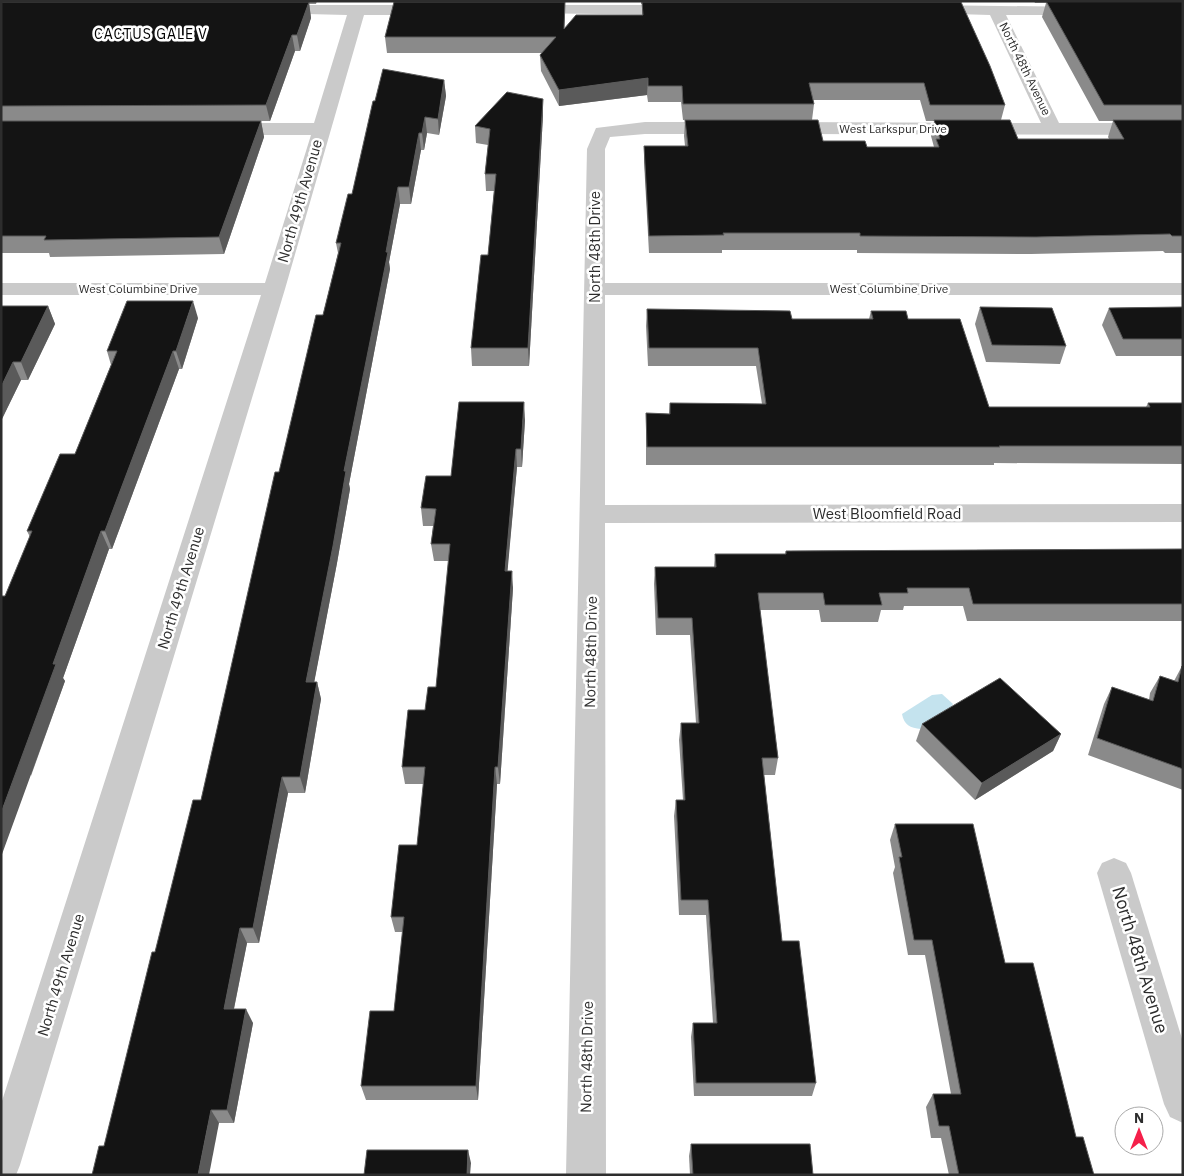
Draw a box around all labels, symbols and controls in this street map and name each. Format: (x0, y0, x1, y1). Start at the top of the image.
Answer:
street label: North 48th Avenue (996, 20, 1055, 118)
district label: CACTUS GALE V (94, 25, 208, 43)
street label: West Larkspur Drive (839, 121, 947, 136)
street label: North 49th Avenue (273, 137, 326, 265)
street label: North 48th Drive (585, 191, 604, 303)
street label: West Columbine Drive (79, 281, 198, 296)
street label: West Columbine Drive (830, 281, 949, 296)
street label: West Bloomfield Road (813, 504, 961, 523)
street label: North 49th Avenue (153, 524, 208, 652)
street label: North 48th Drive (580, 596, 601, 708)
street label: North 48th Avenue (1107, 883, 1174, 1036)
street label: North 49th Avenue (33, 911, 88, 1039)
street label: North 48th Drive (576, 1001, 597, 1113)
north arrow (1114, 1106, 1164, 1156)
text: N (1134, 1109, 1144, 1127)

